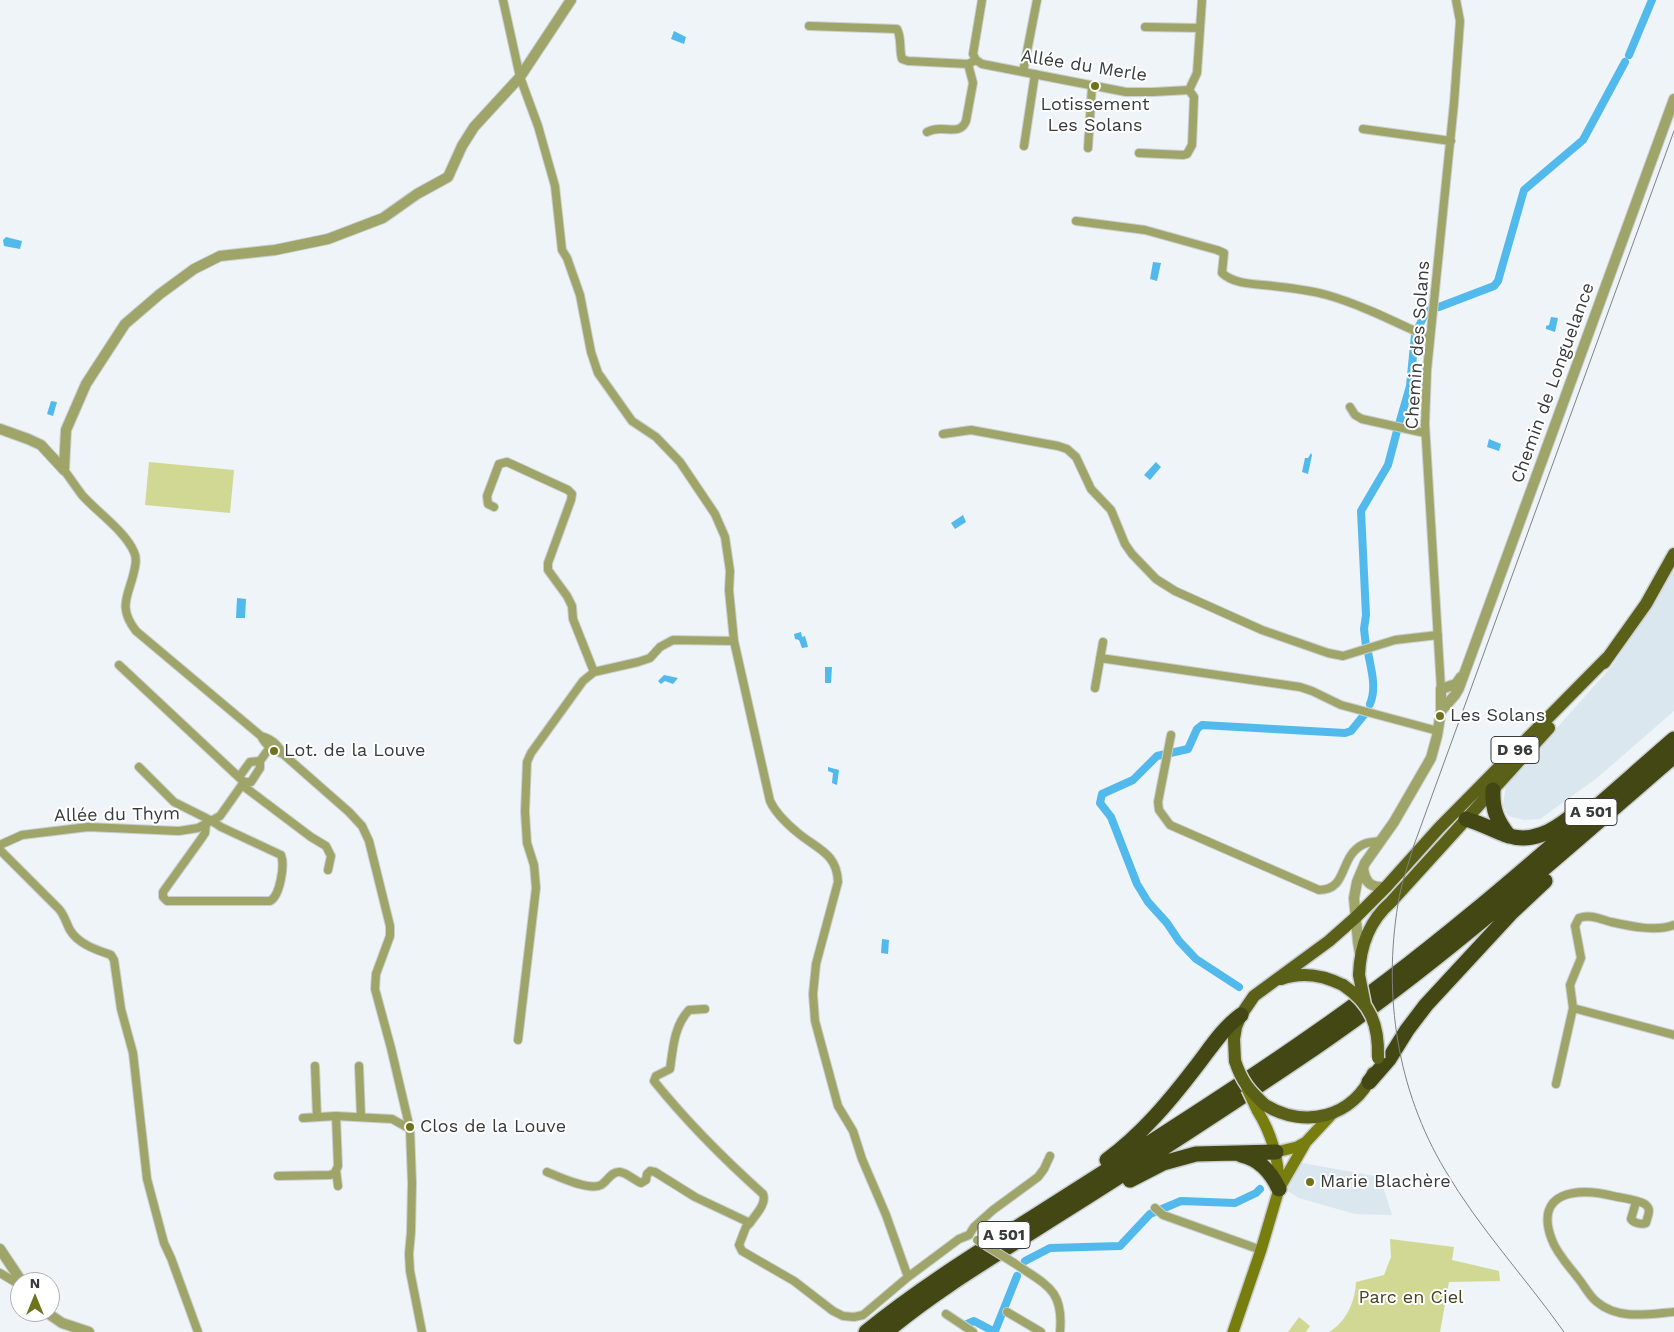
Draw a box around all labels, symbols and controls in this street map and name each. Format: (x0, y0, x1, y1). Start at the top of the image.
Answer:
street label: Allée du Merle (1019, 45, 1149, 87)
marker: Lotissement Les Solans (1089, 80, 1101, 92)
place label: Lotissement Les Solans (1041, 94, 1149, 136)
street label: Chemin des Solans (1401, 260, 1435, 430)
street label: Chemin de Longuelance (1507, 280, 1599, 486)
place label: Les Solans (1450, 705, 1545, 727)
marker: Les Solans (1434, 710, 1446, 722)
road number: D 96 (1491, 736, 1539, 764)
place label: Lot. de la Louve (284, 740, 425, 762)
marker: Lot. de la Louve (268, 745, 280, 757)
road number: A 501 (1565, 799, 1617, 826)
street label: Allée du Thym (54, 803, 180, 827)
place label: Clos de la Louve (420, 1116, 566, 1138)
marker: Clos de la Louve (404, 1121, 416, 1133)
place label: Marie Blachère (1320, 1171, 1451, 1193)
marker: Marie Blachère (1304, 1176, 1316, 1188)
road number: A 501 (978, 1222, 1030, 1248)
north arrow (10, 1272, 60, 1322)
text: N (30, 1275, 40, 1291)
park label: Parc en Ciel (1358, 1287, 1464, 1309)

